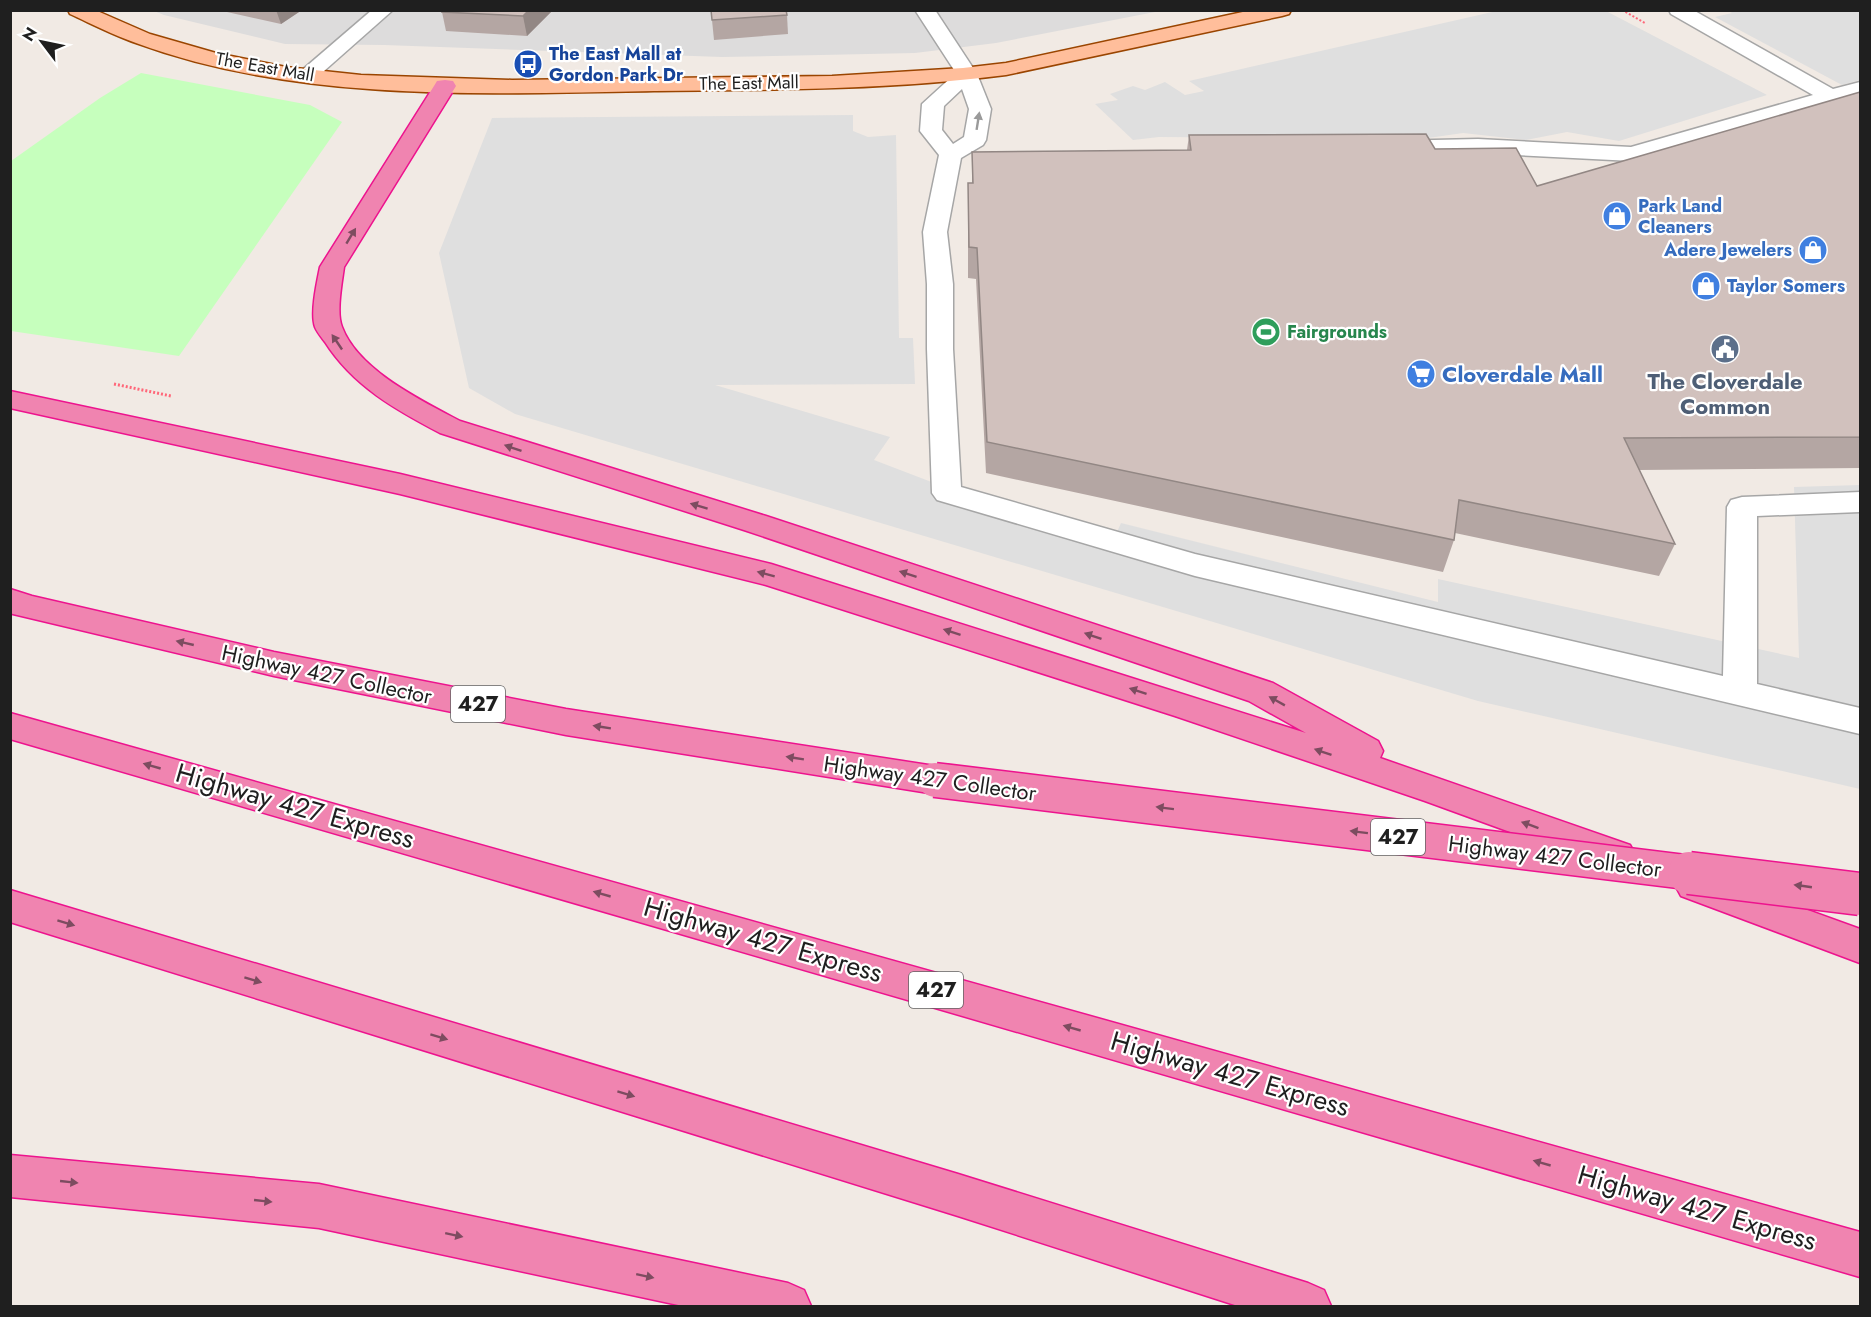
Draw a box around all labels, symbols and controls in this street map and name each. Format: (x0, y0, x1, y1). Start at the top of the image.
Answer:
north arrow (12, 12, 72, 72)
text: N (17, 23, 43, 46)
place label: The East Mall at Gordon Park Dr (549, 41, 684, 88)
street label: The East Mall (214, 46, 316, 88)
bus stop icon: The East Mall at Gordon Park Dr (512, 48, 544, 80)
street label: The East Mall (699, 69, 799, 97)
one-way arrow (973, 111, 982, 130)
place label: Park Land Cleaners (1638, 193, 1722, 240)
shop icon: Park Land Cleaners (1601, 200, 1633, 232)
one-way arrow (346, 227, 356, 244)
shop icon: Adere Jewelers (1797, 234, 1829, 266)
place label: Adere Jewelers (1663, 237, 1792, 263)
shop icon: Taylor Somers (1690, 270, 1722, 302)
place label: Taylor Somers (1727, 273, 1845, 299)
sports icon: Fairgrounds (1250, 316, 1282, 348)
place label: Fairgrounds (1287, 319, 1387, 345)
public building icon: The Cloverdale Common (1709, 333, 1741, 365)
one-way arrow (332, 334, 343, 351)
supermarket icon: Cloverdale Mall (1405, 358, 1437, 390)
place label: Cloverdale Mall (1442, 358, 1603, 390)
place label: The Cloverdale Common (1648, 365, 1802, 422)
one-way arrow (504, 443, 522, 453)
one-way arrow (690, 501, 708, 510)
one-way arrow (757, 569, 775, 578)
one-way arrow (899, 569, 917, 578)
one-way arrow (943, 627, 961, 636)
one-way arrow (1084, 630, 1102, 640)
street label: Highway 427 Collector (219, 636, 436, 712)
one-way arrow (175, 638, 194, 648)
road number: 427 (451, 686, 505, 722)
one-way arrow (1129, 686, 1147, 695)
one-way arrow (1268, 696, 1285, 706)
one-way arrow (593, 723, 612, 732)
street label: Highway 427 Collector (822, 747, 1039, 809)
one-way arrow (1314, 747, 1332, 757)
street label: Highway 427 Express (171, 753, 419, 858)
one-way arrow (785, 753, 804, 762)
one-way arrow (142, 761, 160, 770)
one-way arrow (1156, 804, 1175, 813)
road number: 427 (1371, 819, 1425, 855)
one-way arrow (1520, 819, 1538, 829)
one-way arrow (1349, 827, 1368, 837)
street label: Highway 427 Collector (1447, 827, 1664, 885)
one-way arrow (1793, 881, 1812, 890)
street label: Highway 427 Express (639, 887, 887, 992)
one-way arrow (593, 889, 611, 898)
one-way arrow (57, 919, 75, 928)
road number: 427 (909, 972, 963, 1008)
one-way arrow (244, 976, 262, 985)
street label: Highway 427 Express (1106, 1021, 1354, 1126)
one-way arrow (1063, 1023, 1081, 1033)
one-way arrow (431, 1033, 449, 1042)
one-way arrow (617, 1090, 635, 1099)
street label: Highway 427 Express (1573, 1155, 1821, 1260)
one-way arrow (1533, 1158, 1551, 1167)
one-way arrow (59, 1177, 78, 1187)
one-way arrow (253, 1196, 272, 1206)
one-way arrow (445, 1231, 464, 1240)
one-way arrow (636, 1272, 655, 1281)

